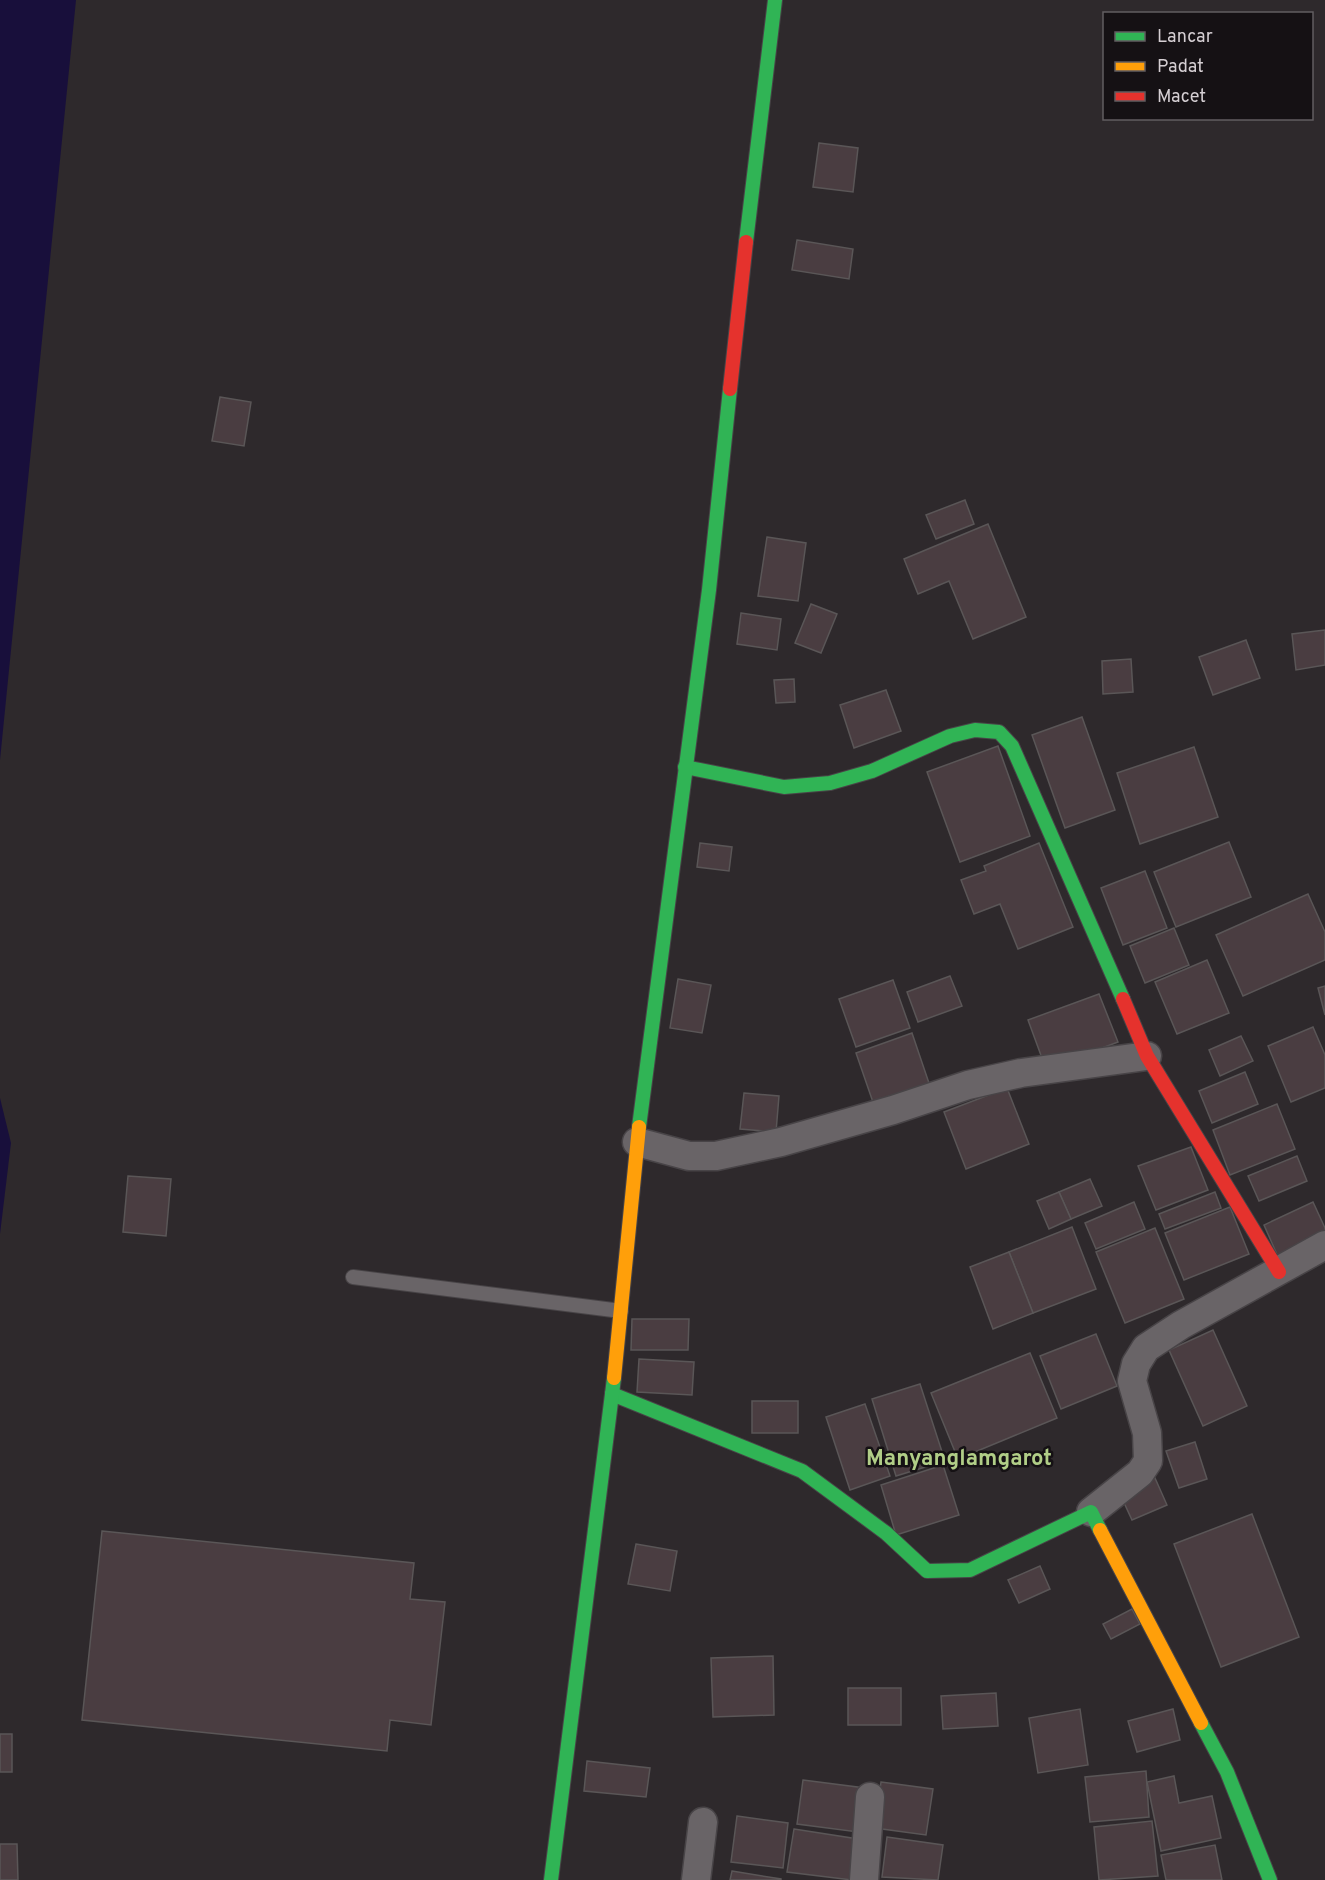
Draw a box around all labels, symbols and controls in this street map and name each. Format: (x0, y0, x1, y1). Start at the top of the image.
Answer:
legend (1103, 12, 1313, 120)
text: Lancar (1157, 26, 1213, 49)
text: Padat (1157, 56, 1204, 79)
text: Macet (1157, 86, 1206, 109)
district label: Manyanglamgarot (866, 1446, 1052, 1473)

